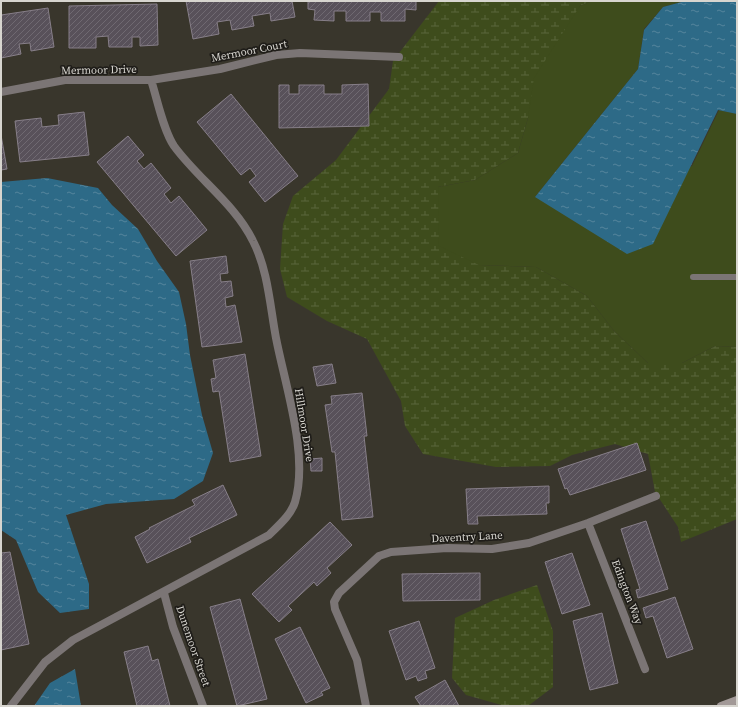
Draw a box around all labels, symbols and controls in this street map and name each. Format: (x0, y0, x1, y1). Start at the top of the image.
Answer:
street label: Mermoor Court (210, 36, 289, 66)
street label: Mermoor Drive (61, 62, 137, 78)
street label: Hillmoor Drive (291, 387, 317, 463)
street label: Daventry Lane (431, 528, 504, 546)
street label: Edington Way (608, 558, 646, 627)
street label: Dunemoor Street (172, 604, 214, 689)

